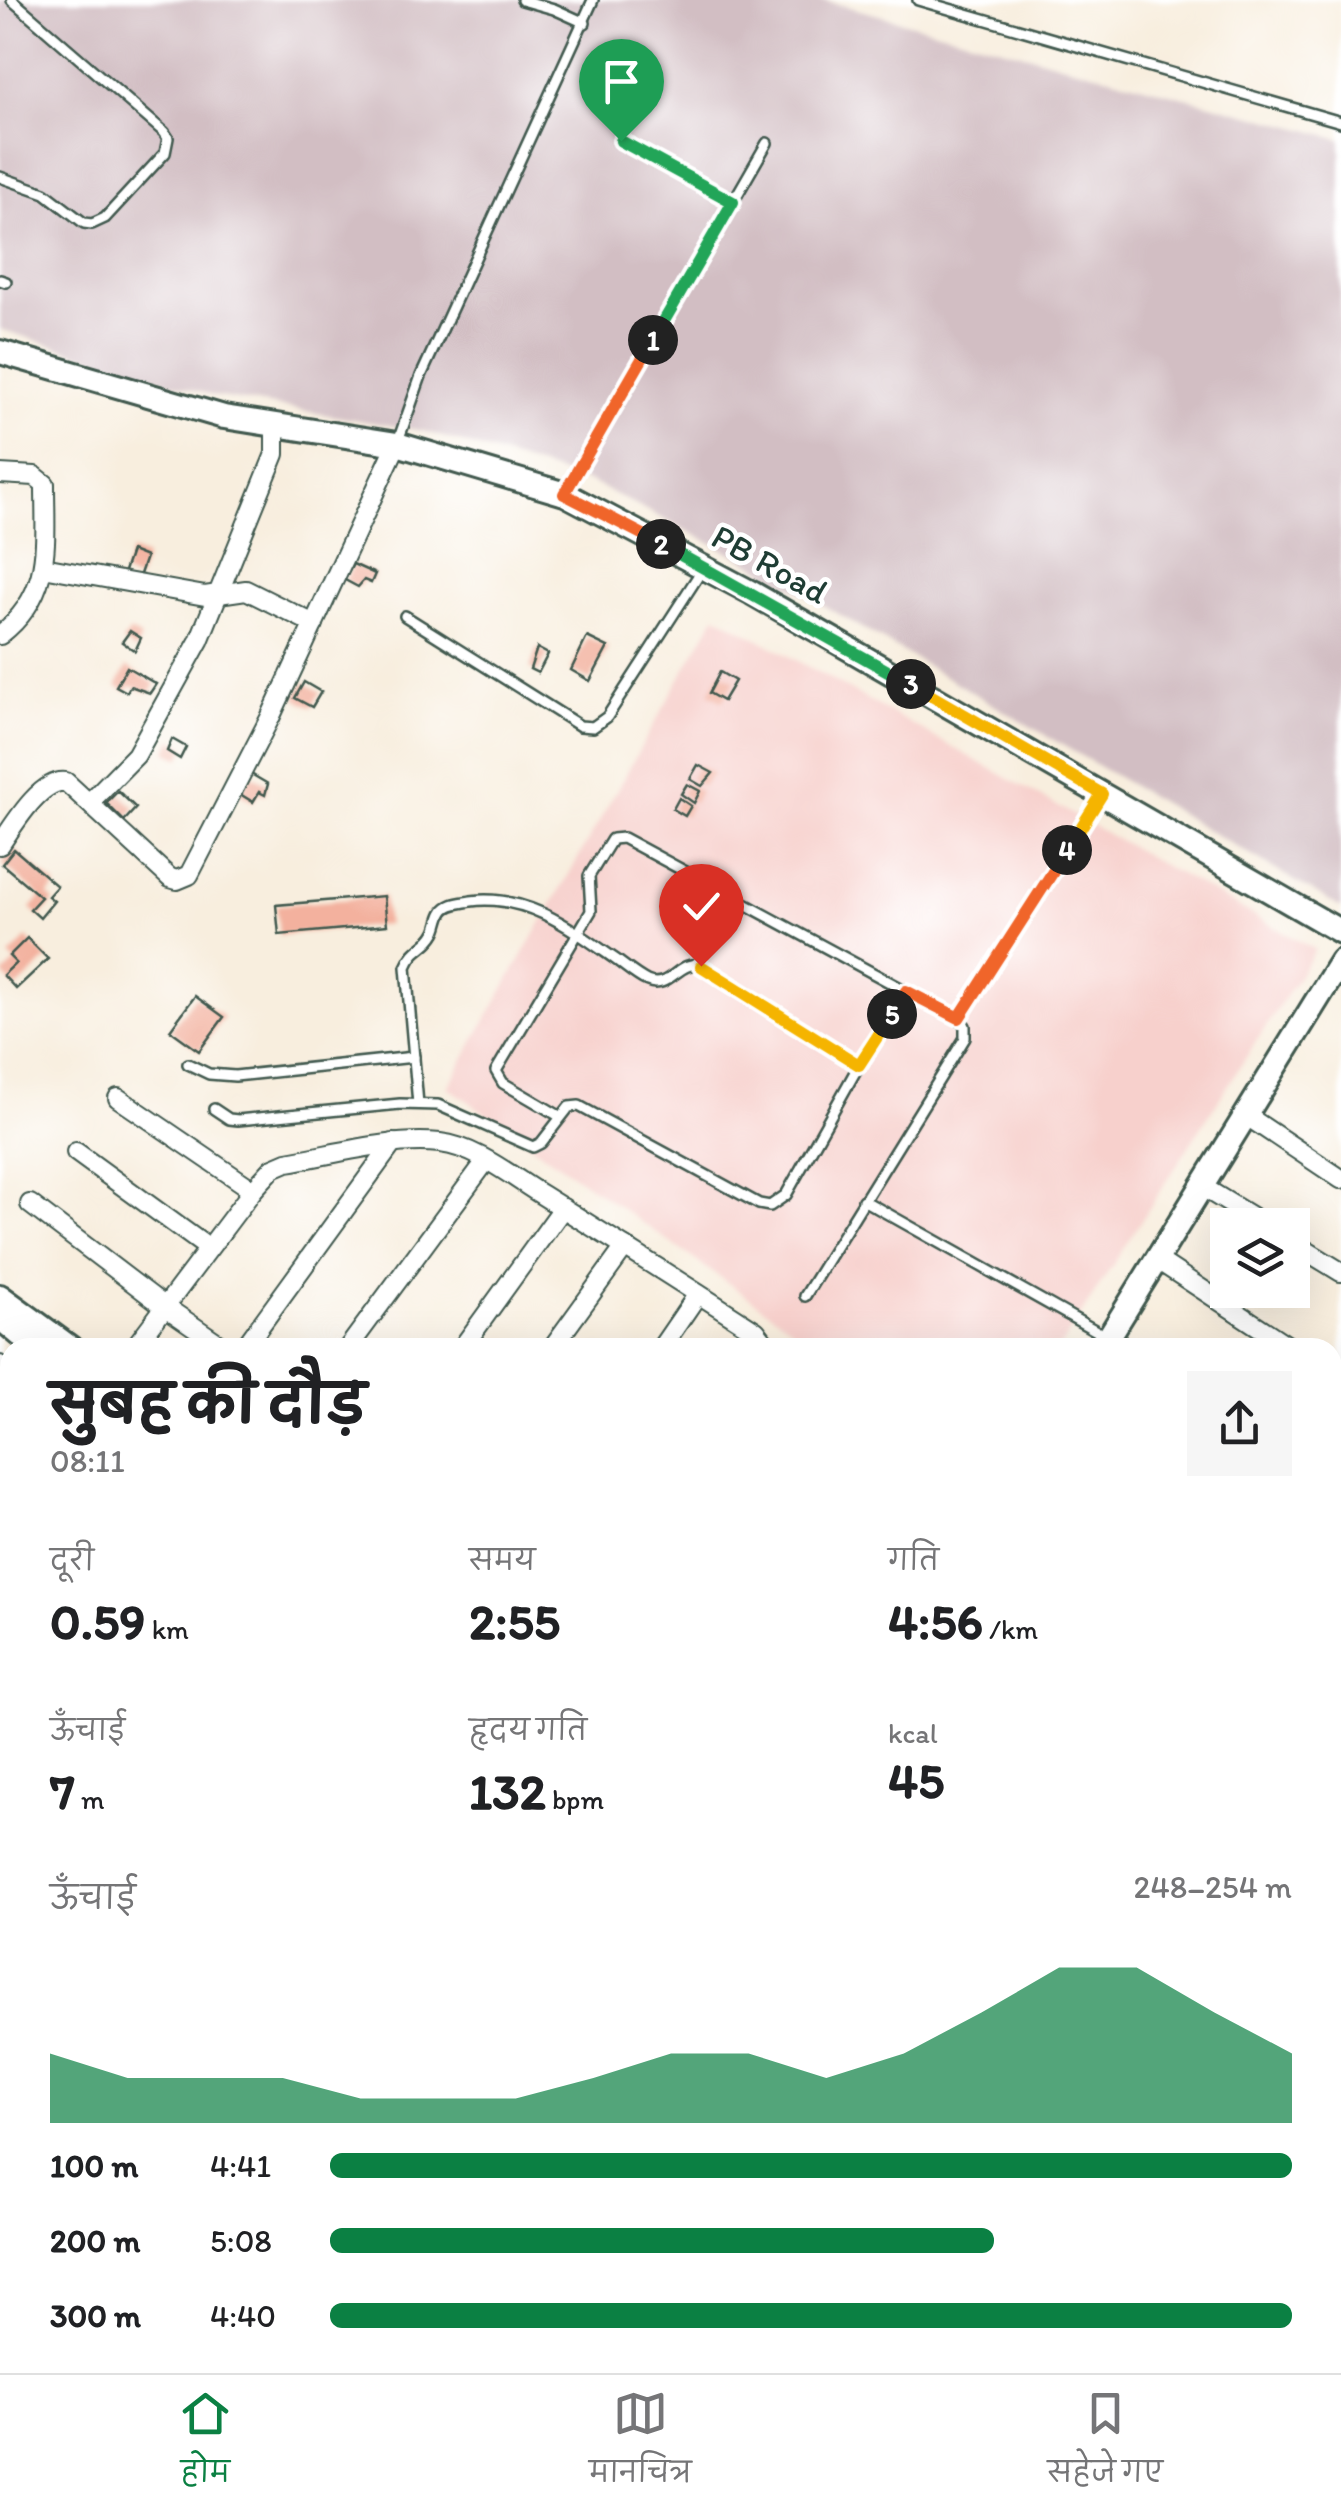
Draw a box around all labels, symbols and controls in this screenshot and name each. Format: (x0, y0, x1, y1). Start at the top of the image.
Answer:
pin (579, 39, 664, 142)
icon: arrive (594, 54, 649, 109)
pin: 1 (628, 315, 678, 365)
text: 1 (647, 323, 660, 357)
street label: PB Road (705, 515, 835, 613)
pin: 2 (636, 519, 686, 569)
text: 2 (654, 527, 668, 561)
pin: 3 (886, 659, 936, 709)
text: 3 (903, 667, 919, 701)
pin: 4 (1042, 825, 1092, 875)
text: 4 (1059, 833, 1075, 867)
pin (659, 864, 744, 967)
icon: check (674, 879, 729, 934)
pin: 5 (867, 989, 917, 1039)
text: 5 (885, 997, 899, 1031)
map controls (1210, 1208, 1310, 1308)
button: layers (1210, 1208, 1310, 1308)
text: सुबह की दौड़ (50, 1371, 366, 1437)
button: share (1187, 1371, 1292, 1476)
text: 08:11 (50, 1442, 125, 1480)
text: दूरी (50, 1543, 94, 1577)
text: समय (469, 1543, 536, 1577)
text: गति (888, 1543, 939, 1577)
text: 0.59 (50, 1591, 146, 1652)
text: 2:55 (469, 1591, 560, 1652)
text: 4:56 (888, 1591, 983, 1652)
text: km (146, 1612, 189, 1646)
text: /km (983, 1612, 1038, 1646)
text: ऊँचाई (50, 1713, 125, 1747)
text: हृदय गति (469, 1713, 587, 1747)
text: kcal (888, 1716, 938, 1750)
text: 45 (888, 1750, 944, 1811)
text: 7 (50, 1761, 75, 1822)
text: 132 (469, 1761, 546, 1822)
text: m (75, 1782, 105, 1816)
text: bpm (546, 1782, 604, 1816)
text: 248–254 m (1134, 1868, 1292, 1906)
text: ऊँचाई (50, 1879, 136, 1917)
text: 100 m (50, 2147, 138, 2185)
text: 4:41 (210, 2147, 271, 2185)
text: 200 m (50, 2222, 140, 2260)
text: 5:08 (210, 2222, 272, 2260)
text: 300 m (50, 2297, 141, 2335)
text: 4:40 (210, 2297, 276, 2335)
tab: होम (178, 2386, 233, 2503)
tab: मानचित्र (589, 2386, 692, 2503)
tab: सहेजे गए (1048, 2386, 1163, 2503)

